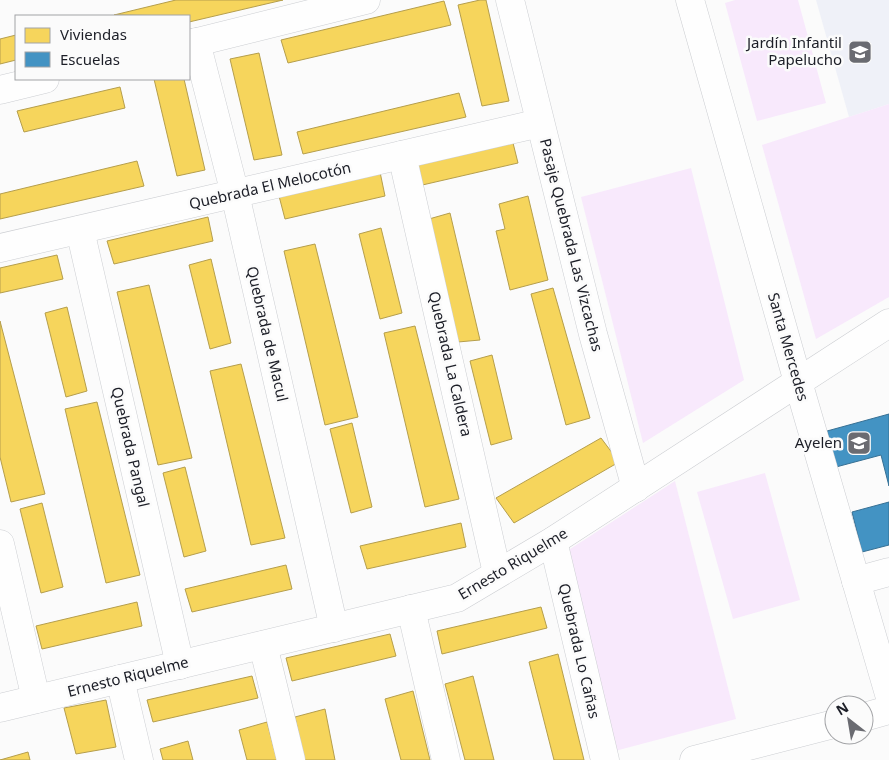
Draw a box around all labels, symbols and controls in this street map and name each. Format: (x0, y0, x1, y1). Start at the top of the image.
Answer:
legend (15, 15, 190, 80)
text: Viviendas (60, 24, 127, 44)
place label: Jardín Infantil Papelucho (745, 32, 842, 69)
school or university icon: Jardín Infantil Papelucho (847, 39, 873, 65)
text: Escuelas (60, 49, 120, 69)
street label: Pasaje Quebrada Las Vizcachas (536, 136, 608, 353)
street label: Quebrada El Melocotón (187, 157, 353, 213)
street label: Quebrada de Macul (243, 264, 293, 403)
street label: Quebrada La Caldera (425, 289, 477, 438)
street label: Santa Mercedes (764, 290, 814, 403)
street label: Quebrada Pangal (107, 385, 155, 509)
school or university icon: Ayelen (846, 430, 872, 456)
place label: Ayelen (795, 432, 842, 452)
street label: Ernesto Riquelme (454, 523, 571, 604)
street label: Quebrada Lo Cañas (555, 581, 605, 720)
street label: Ernesto Riquelme (65, 651, 191, 701)
north arrow (824, 695, 874, 745)
text: N (832, 697, 852, 720)

